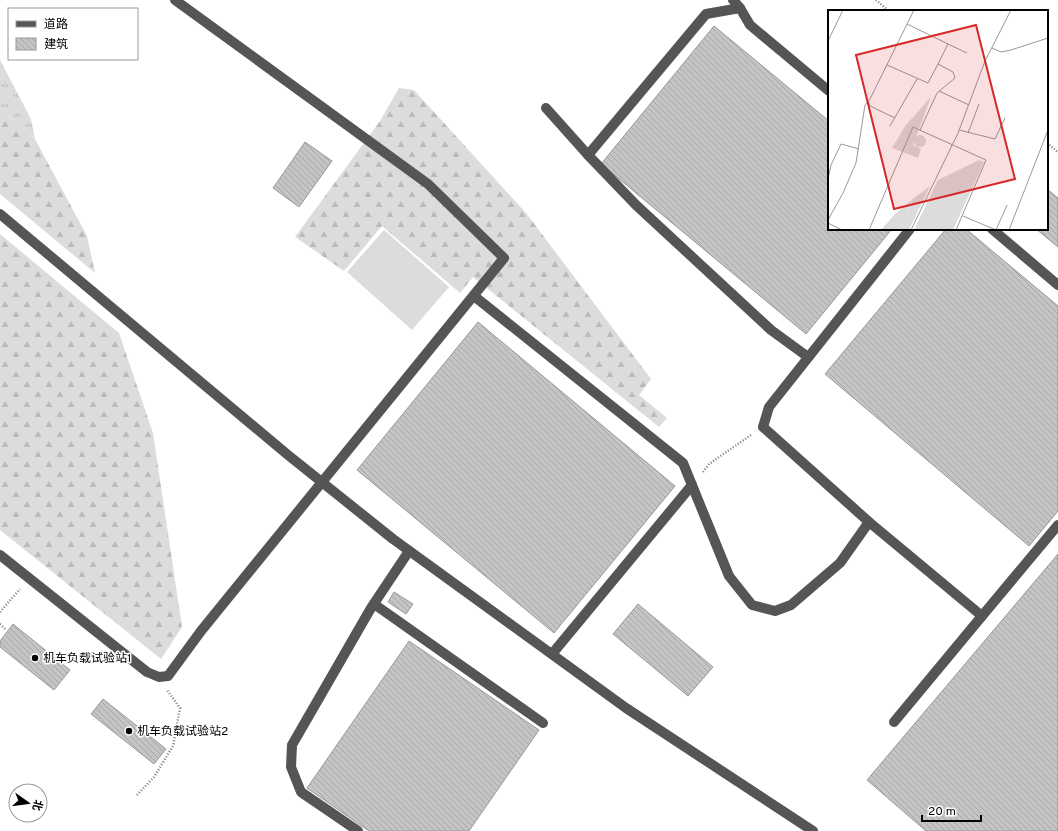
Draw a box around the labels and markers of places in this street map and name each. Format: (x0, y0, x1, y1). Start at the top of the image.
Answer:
place label: 机车负载试验站1 (43, 651, 131, 667)
marker: 机车负载试验站1 (30, 653, 40, 663)
place label: 机车负载试验站2 (137, 724, 228, 740)
marker: 机车负载试验站2 (124, 726, 134, 736)

